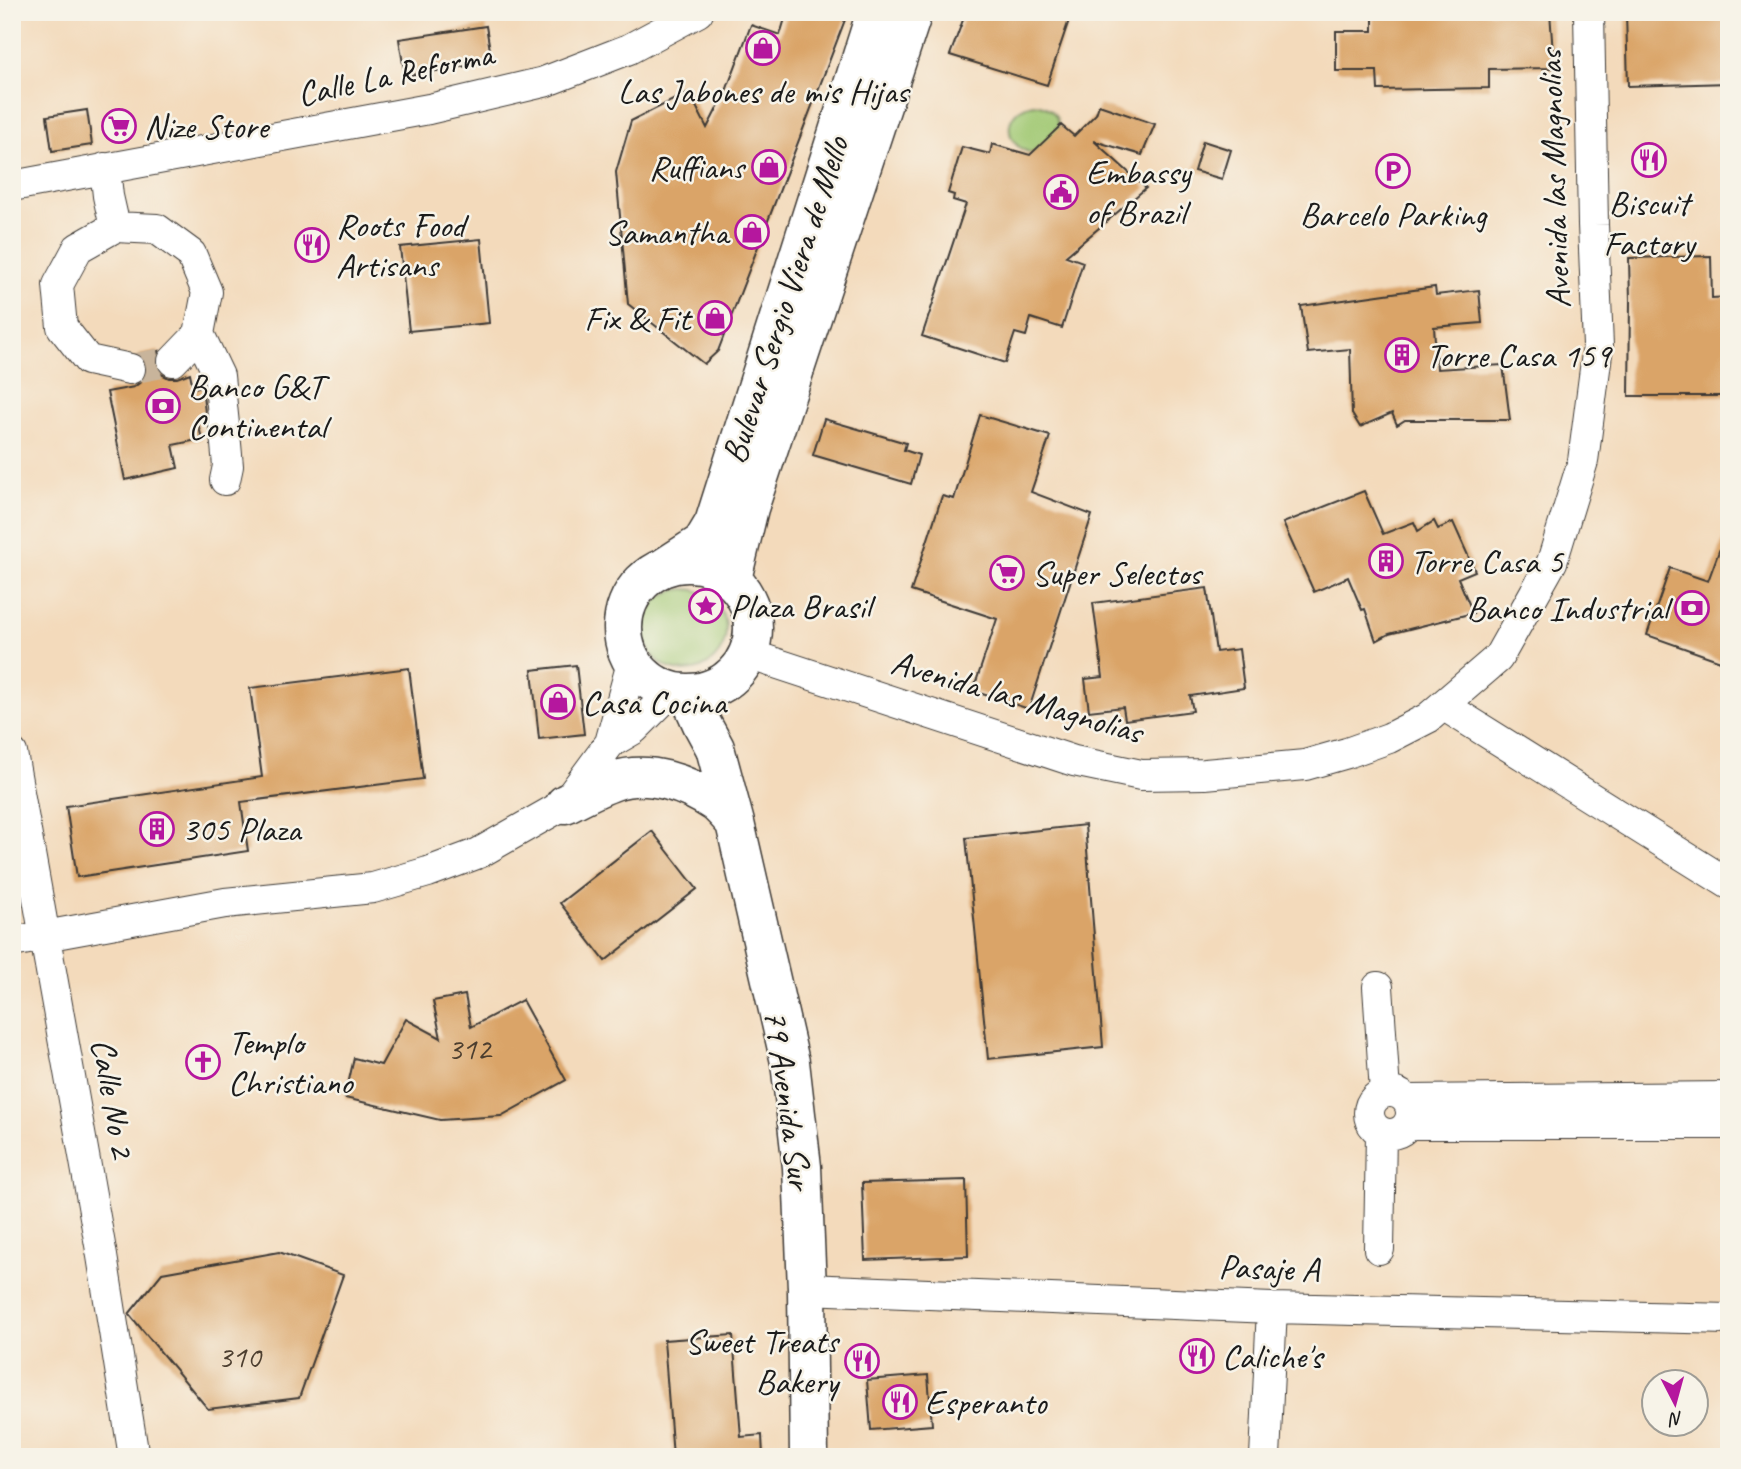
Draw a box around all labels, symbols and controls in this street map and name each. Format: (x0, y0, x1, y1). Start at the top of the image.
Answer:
shop icon: Las Jabones de mis Hijas (744, 29, 782, 67)
street label: Calle La Reforma (293, 31, 499, 117)
street label: Avenida las Magnolias (1527, 46, 1581, 309)
place label: Las Jabones de mis Hijas (618, 69, 911, 114)
place label: Nize Store (144, 104, 271, 149)
supermarket icon: Nize Store (100, 107, 138, 145)
street label: Bulevar Sergio Viera de Mello (711, 129, 860, 469)
restaurant icon: Biscuit Factory (1630, 141, 1668, 179)
place label: Ruffians (649, 145, 747, 190)
shop icon: Ruffians (750, 148, 788, 186)
place label: Embassy of Brazil (1086, 150, 1193, 235)
parking icon: Barcelo Parking (1374, 152, 1412, 190)
public building icon: Embassy of Brazil (1042, 173, 1080, 211)
place label: Biscuit Factory (1603, 181, 1698, 266)
place label: Barcelo Parking (1300, 192, 1488, 237)
place label: Roots Food Artisans (336, 203, 470, 288)
place label: Samantha (604, 210, 731, 255)
shop icon: Samantha (733, 213, 771, 251)
restaurant icon: Roots Food Artisans (293, 226, 331, 264)
place label: Fix & Fit (584, 296, 693, 341)
shop icon: Fix & Fit (696, 299, 734, 337)
place label: Torre Casa 159 (1426, 333, 1614, 378)
building icon: Torre Casa 159 (1383, 336, 1421, 374)
place label: Banco G&T Continental (188, 364, 333, 449)
bank icon: Banco G&T Continental (144, 387, 182, 425)
place label: Torre Casa 5 (1410, 539, 1565, 584)
building icon: Torre Casa 5 (1367, 542, 1405, 580)
place label: Super Selectos (1032, 551, 1204, 596)
supermarket icon: Super Selectos (988, 554, 1026, 592)
place label: Plaza Brasil (730, 584, 877, 629)
place label: Banco Industrial (1466, 586, 1674, 631)
place icon: Plaza Brasil (687, 587, 725, 625)
bank icon: Banco Industrial (1673, 589, 1711, 627)
street label: Avenida las Magnolias (886, 640, 1151, 755)
place label: Casa Cocina (582, 680, 728, 725)
shop icon: Casa Cocina (539, 683, 577, 721)
place label: 305 Plaza (182, 807, 303, 852)
building icon: 305 Plaza (138, 810, 176, 848)
street label: 79 Avenida Sur (753, 1006, 823, 1195)
place label: Templo Christiano (228, 1020, 354, 1105)
house number: 312 (447, 1028, 493, 1069)
street label: Calle No 2 (80, 1035, 146, 1164)
church icon: Templo Christiano (184, 1043, 222, 1081)
street label: Pasaje A (1218, 1244, 1322, 1292)
place label: Sweet Treats Bakery (685, 1319, 841, 1404)
place label: Caliche's (1222, 1334, 1325, 1379)
house number: 310 (217, 1336, 263, 1377)
restaurant icon: Caliche's (1178, 1337, 1216, 1375)
restaurant icon: Sweet Treats Bakery (843, 1342, 881, 1380)
north arrow (1640, 1368, 1710, 1438)
place label: Esperanto (925, 1380, 1048, 1425)
restaurant icon: Esperanto (881, 1383, 919, 1421)
text: N (1666, 1406, 1684, 1432)

